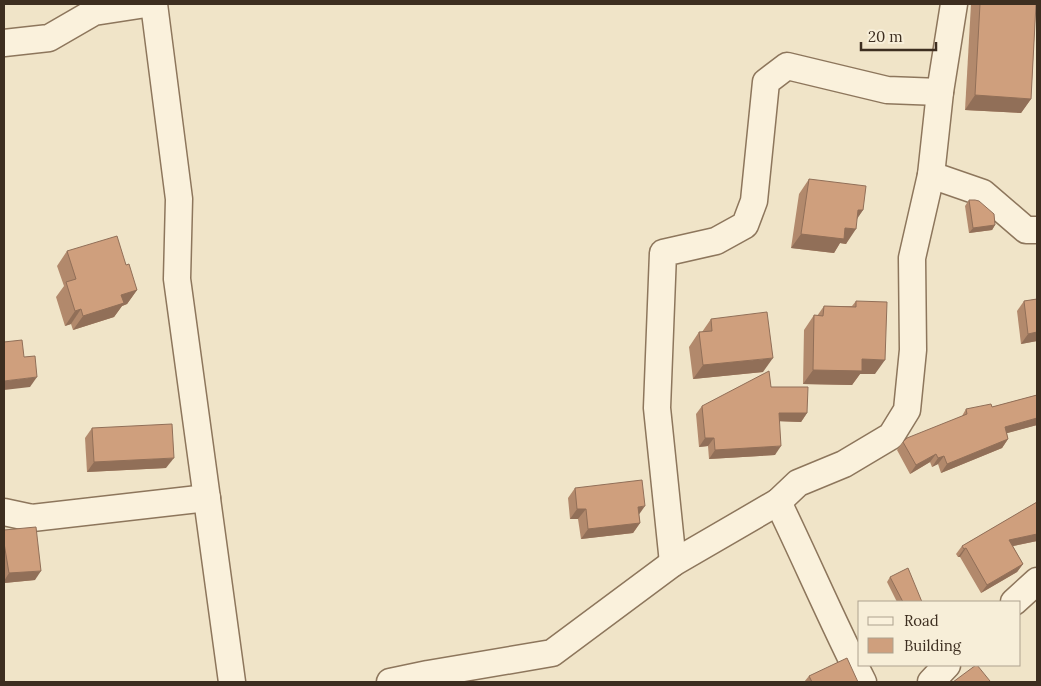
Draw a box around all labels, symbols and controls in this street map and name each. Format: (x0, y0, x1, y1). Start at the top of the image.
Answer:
scale bar (861, 20, 936, 52)
text: 20 m (868, 27, 903, 46)
legend (858, 601, 1021, 666)
text: Road (904, 611, 939, 630)
text: Building (904, 636, 962, 655)

